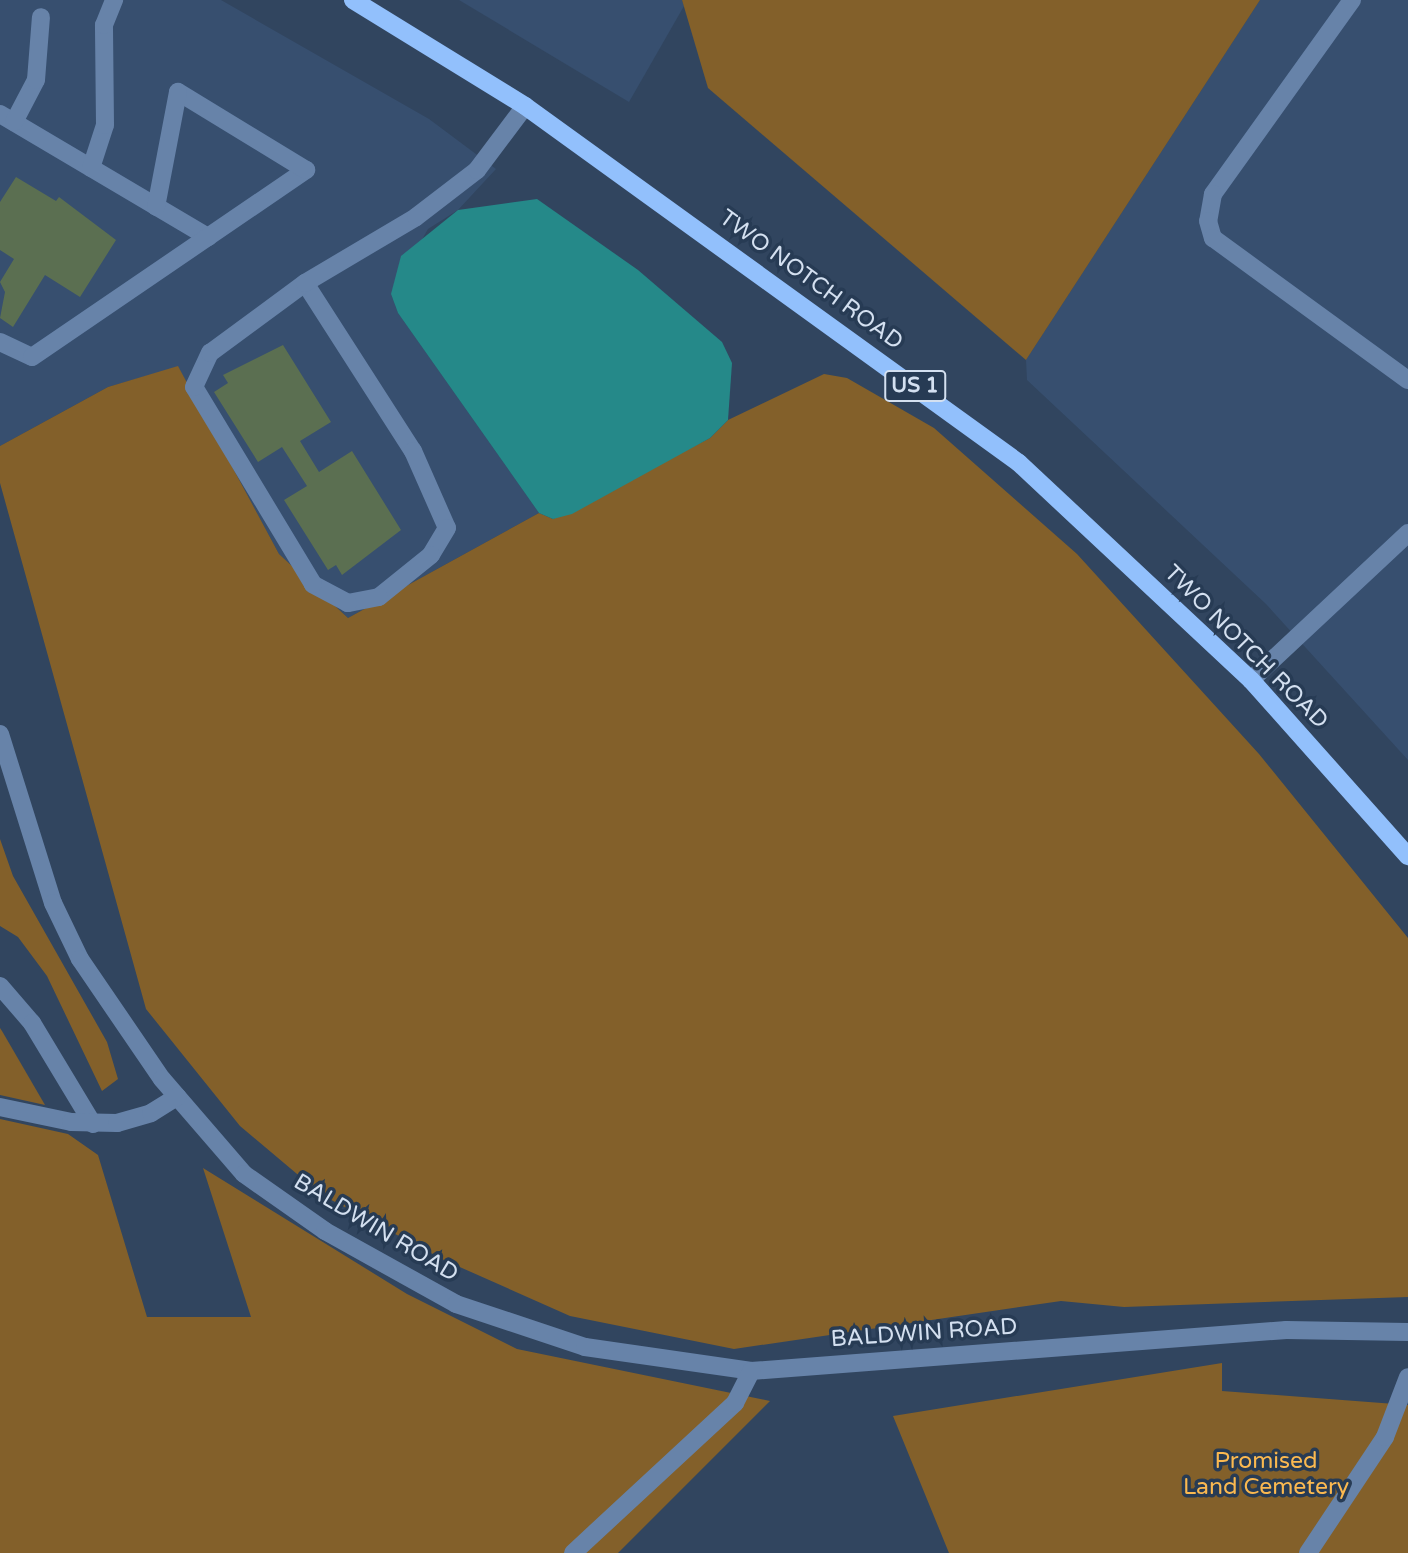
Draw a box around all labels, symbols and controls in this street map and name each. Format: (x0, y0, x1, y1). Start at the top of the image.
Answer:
street label: TWO NOTCH ROAD (714, 204, 908, 356)
road number: US 1 (884, 368, 946, 404)
street label: TWO NOTCH ROAD (1158, 559, 1334, 735)
street label: BALDWIN ROAD (289, 1168, 463, 1288)
street label: BALDWIN ROAD (830, 1313, 1018, 1353)
park label: Promised Land Cemetery (1183, 1447, 1349, 1501)

